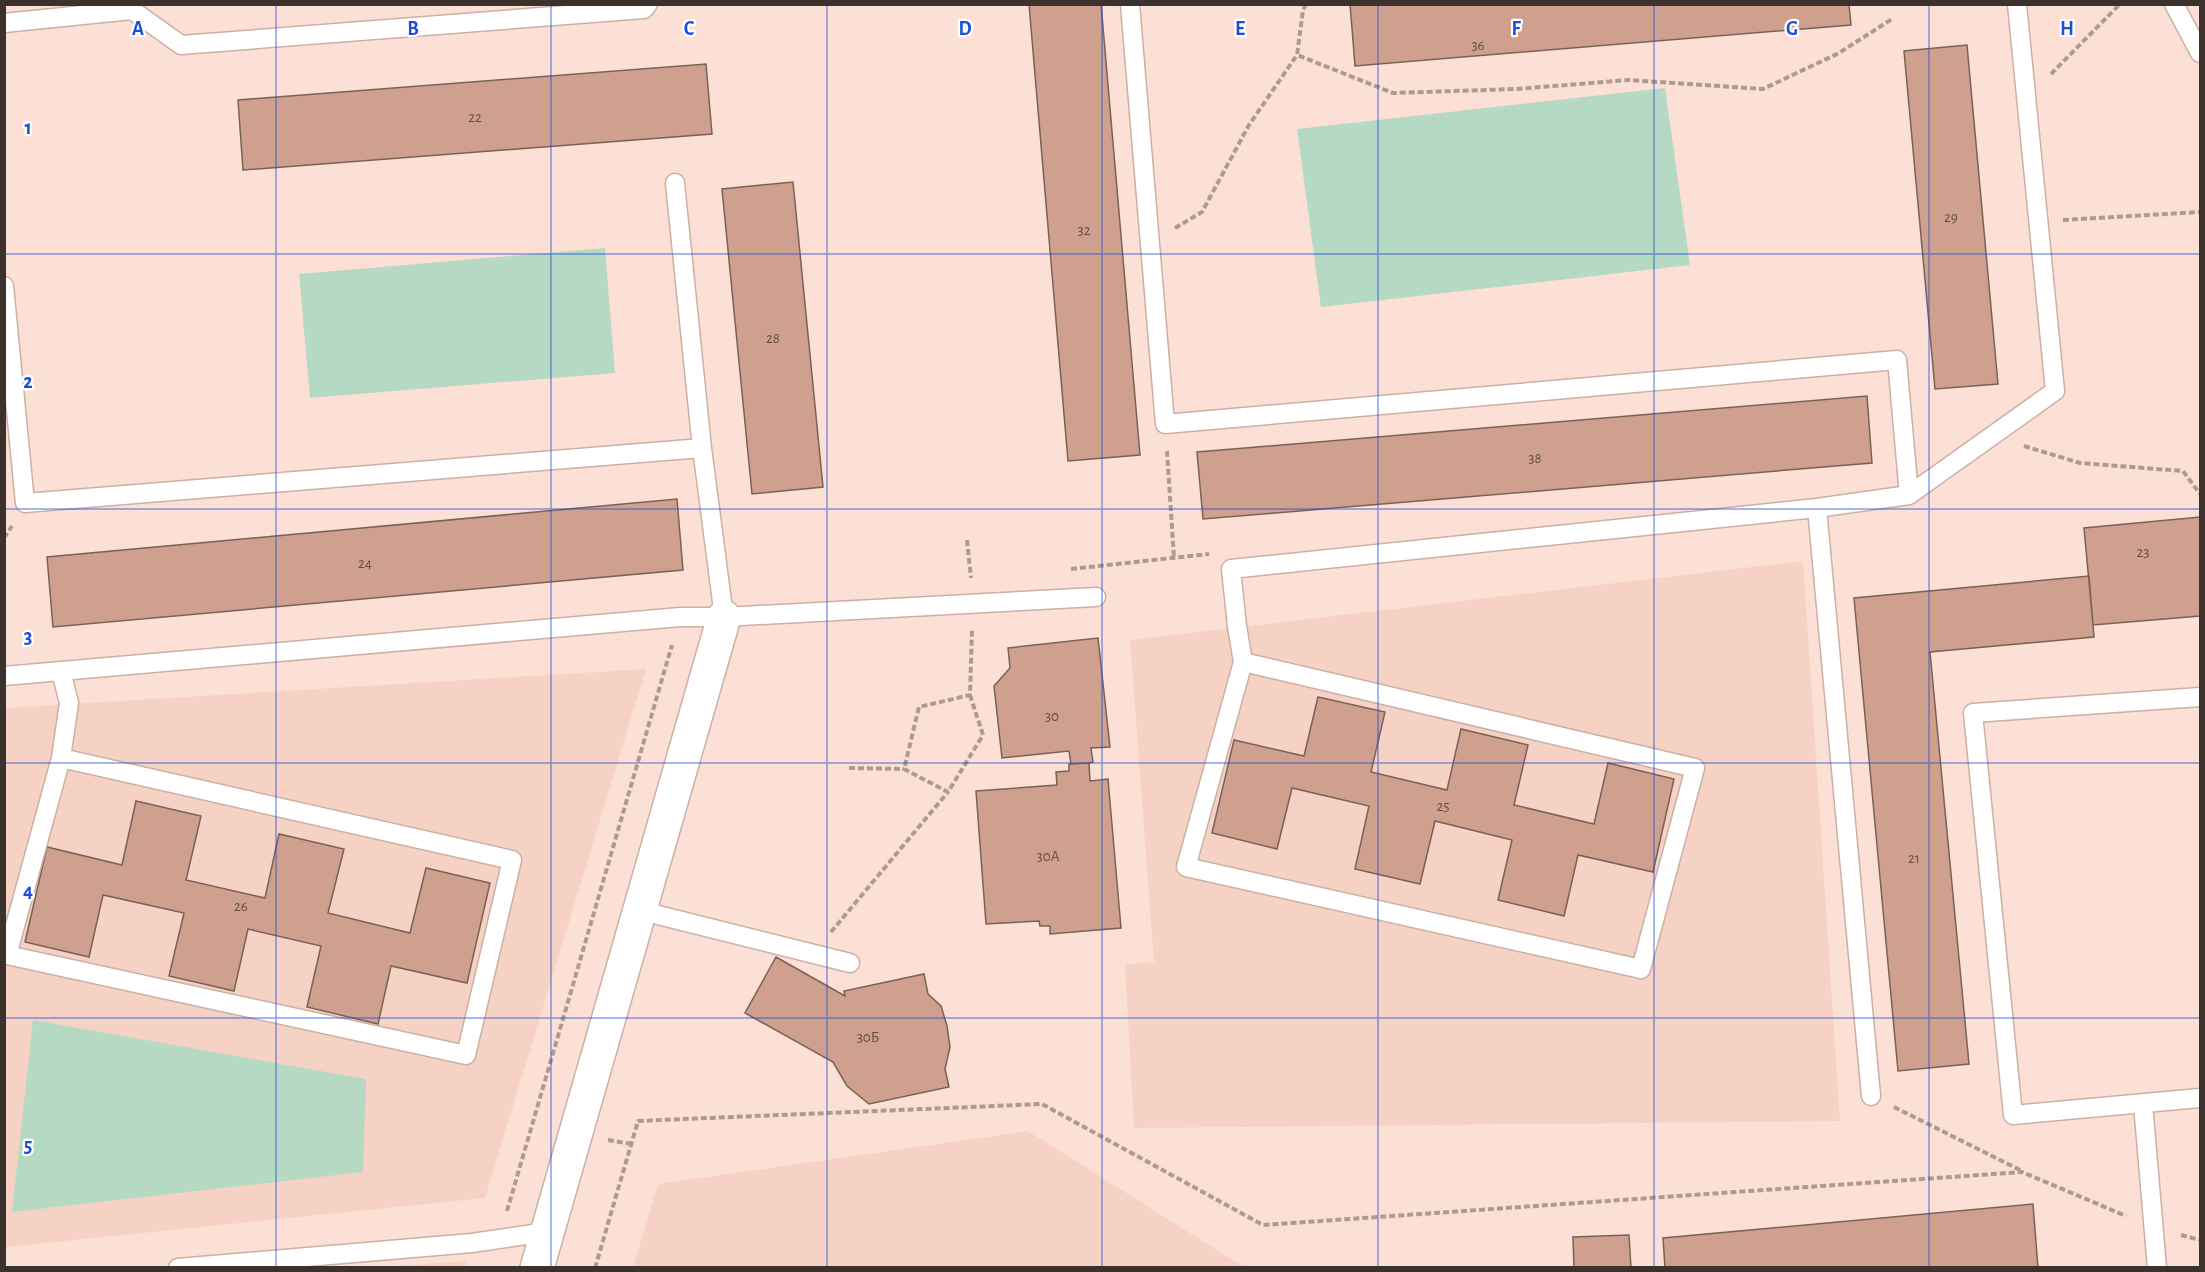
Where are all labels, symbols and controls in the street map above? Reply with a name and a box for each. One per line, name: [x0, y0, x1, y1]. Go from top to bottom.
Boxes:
text: A: [132, 19, 144, 39]
text: B: [407, 19, 419, 39]
text: C: [684, 19, 695, 39]
text: D: [958, 19, 972, 39]
text: E: [1235, 19, 1245, 39]
text: F: [1511, 19, 1521, 39]
text: G: [1786, 19, 1798, 39]
text: H: [2060, 19, 2074, 39]
house number: 36: [1471, 38, 1485, 53]
house number: 22: [468, 110, 482, 125]
text: 1: [24, 118, 32, 138]
house number: 29: [1944, 210, 1958, 225]
house number: 32: [1077, 223, 1091, 238]
house number: 28: [766, 331, 780, 346]
text: 2: [23, 372, 33, 392]
house number: 38: [1528, 451, 1542, 466]
house number: 23: [2136, 545, 2150, 560]
house number: 24: [358, 556, 372, 571]
text: 3: [24, 627, 32, 647]
house number: 30: [1045, 709, 1059, 724]
house number: 25: [1436, 799, 1450, 814]
house number: 30А: [1037, 849, 1060, 864]
house number: 21: [1908, 851, 1920, 866]
text: 4: [23, 881, 33, 901]
house number: 26: [234, 899, 248, 914]
house number: 30Б: [857, 1030, 879, 1045]
text: 5: [24, 1136, 32, 1156]

